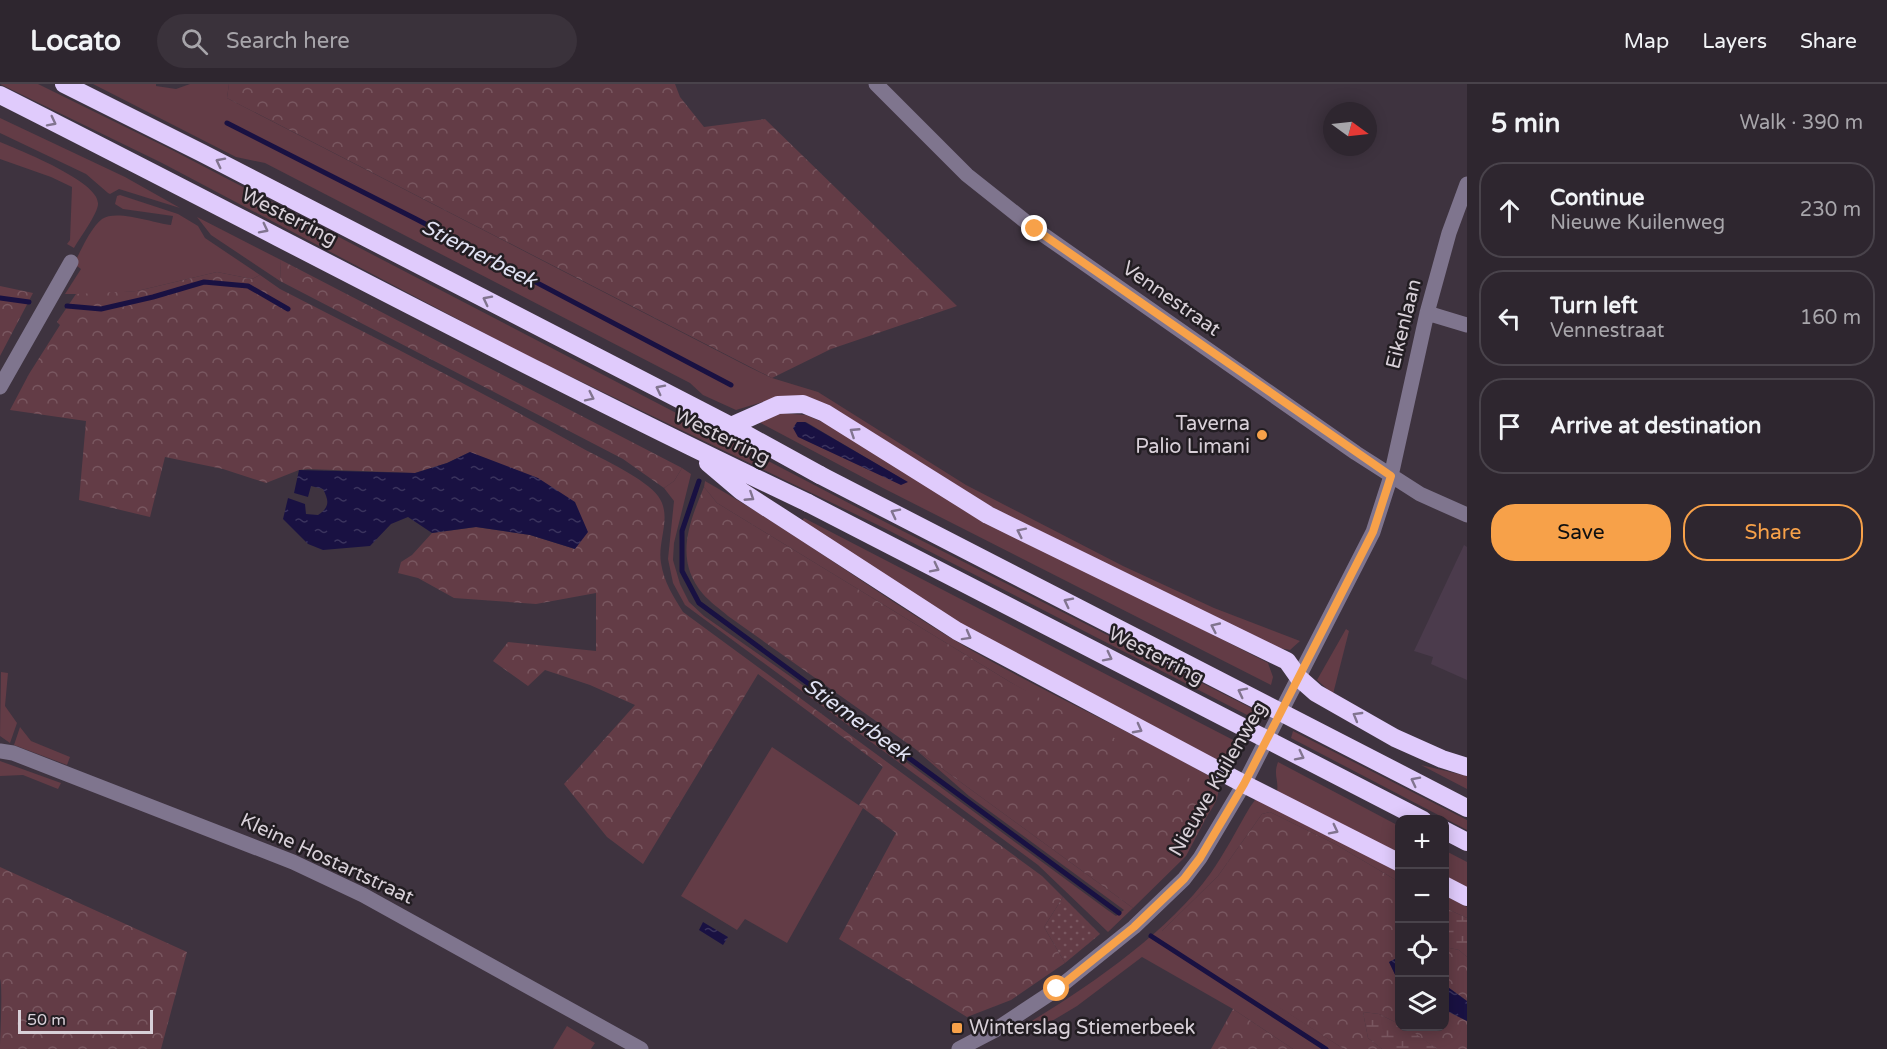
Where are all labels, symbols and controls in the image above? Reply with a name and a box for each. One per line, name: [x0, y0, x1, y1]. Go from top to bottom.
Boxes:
search box: [157, 14, 577, 68]
text: Locato: [30, 24, 121, 58]
icon: search: [178, 25, 211, 58]
text: Search here: [226, 28, 350, 54]
text: Map: [1624, 29, 1669, 54]
text: Layers: [1702, 29, 1767, 54]
text: Share: [1800, 29, 1857, 54]
north arrow: [1323, 102, 1377, 156]
text: 5 min: [1491, 108, 1560, 139]
text: Walk · 390 m: [1740, 111, 1863, 135]
one-way arrow: [46, 114, 57, 126]
one-way arrow: [216, 158, 227, 170]
street label: Westerring: [237, 183, 341, 251]
text: Continue: [1550, 185, 1645, 211]
icon: ahead: [1493, 194, 1526, 227]
text: 230 m: [1800, 198, 1861, 222]
text: Nieuwe Kuilenweg: [1550, 211, 1725, 235]
water label: Stiemerbeek: [418, 214, 542, 294]
route end: [1021, 215, 1047, 241]
one-way arrow: [257, 222, 268, 233]
street label: Vennestraat: [1117, 256, 1225, 342]
street label: Eikenlaan: [1381, 277, 1427, 371]
text: Turn left: [1550, 293, 1638, 319]
one-way arrow: [483, 296, 493, 307]
icon: left: [1493, 302, 1526, 335]
text: 160 m: [1800, 306, 1861, 330]
text: Vennestraat: [1550, 319, 1664, 343]
one-way arrow: [656, 385, 667, 396]
one-way arrow: [583, 390, 594, 402]
street label: Westerring: [670, 403, 774, 471]
icon: arrive: [1493, 410, 1526, 443]
place label: Taverna Palio Limani: [1135, 412, 1250, 459]
text: Arrive at destination: [1550, 413, 1761, 439]
one-way arrow: [850, 428, 861, 439]
marker: Taverna Palio Limani: [1255, 428, 1269, 442]
one-way arrow: [743, 489, 754, 500]
button: Save: [1491, 504, 1671, 561]
button: Share: [1683, 504, 1863, 561]
one-way arrow: [890, 509, 901, 520]
one-way arrow: [1017, 527, 1028, 539]
one-way arrow: [928, 561, 939, 572]
one-way arrow: [1064, 598, 1075, 610]
street label: Westerring: [1104, 622, 1208, 690]
one-way arrow: [1211, 622, 1222, 634]
one-way arrow: [961, 629, 971, 640]
one-way arrow: [1102, 650, 1112, 661]
water label: Stiemerbeek: [799, 673, 916, 768]
one-way arrow: [1237, 688, 1248, 699]
street label: Nieuwe Kuilenweg: [1164, 697, 1272, 861]
one-way arrow: [1353, 712, 1363, 723]
one-way arrow: [1132, 721, 1143, 733]
one-way arrow: [1294, 749, 1305, 760]
one-way arrow: [1411, 777, 1421, 788]
street label: Kleine Hostartstraat: [236, 808, 418, 910]
map controls: [1395, 815, 1449, 1031]
button: +: [1395, 815, 1449, 869]
one-way arrow: [1328, 822, 1339, 834]
button: −: [1395, 869, 1449, 923]
button: locate: [1395, 923, 1449, 977]
route start: [1043, 975, 1069, 1001]
button: layers: [1395, 977, 1449, 1031]
scale bar: [18, 1007, 153, 1034]
text: 50 m: [27, 1010, 66, 1030]
place label: Winterslag Stiemerbeek: [969, 1016, 1195, 1040]
marker: Winterslag Stiemerbeek: [950, 1021, 964, 1035]

